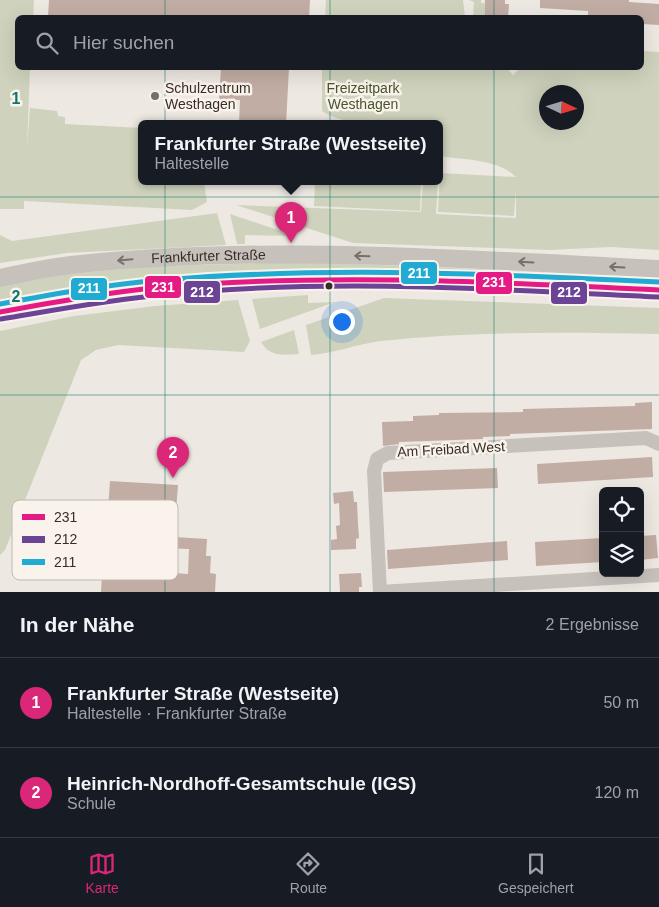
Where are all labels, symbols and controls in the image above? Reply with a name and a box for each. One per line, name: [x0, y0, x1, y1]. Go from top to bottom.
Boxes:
search box: [15, 15, 644, 70]
icon: search: [33, 29, 61, 57]
text: Hier suchen: [73, 32, 174, 53]
place label: Schulzentrum Westhagen: [165, 80, 251, 112]
park label: Freizeitpark Westhagen: [326, 80, 401, 112]
north arrow: [539, 85, 584, 130]
text: 1: [12, 90, 21, 107]
marker: Schulzentrum Westhagen: [149, 90, 161, 102]
popup: [138, 120, 443, 185]
text: Frankfurter Straße (Westseite): [154, 133, 427, 154]
text: Haltestelle: [154, 155, 229, 172]
pin: 1: [275, 202, 307, 243]
street label: Frankfurter Straße: [151, 246, 266, 266]
one-way arrow: [355, 251, 371, 261]
one-way arrow: [117, 256, 133, 265]
one-way arrow: [519, 258, 535, 267]
line badge: 211: [400, 261, 438, 285]
one-way arrow: [609, 262, 626, 272]
text: 211: [408, 265, 431, 281]
line badge: 231: [475, 271, 513, 295]
text: 231: [482, 274, 506, 290]
line badge: 231: [144, 275, 182, 299]
line badge: 211: [70, 277, 108, 301]
text: 231: [151, 279, 175, 295]
text: 211: [78, 280, 101, 296]
line badge: 212: [183, 280, 221, 304]
unlabelled marker: [324, 281, 334, 291]
line badge: 212: [550, 281, 588, 305]
text: 212: [190, 284, 214, 300]
text: 212: [557, 284, 581, 300]
text: 2: [12, 288, 21, 305]
your location: [329, 309, 355, 335]
pin: 2: [157, 437, 189, 478]
street label: Am Freibad West: [397, 438, 505, 460]
map controls: [599, 487, 644, 577]
button: locate: [599, 487, 644, 532]
legend: [12, 500, 178, 580]
text: 231: [54, 509, 78, 525]
text: 212: [54, 531, 78, 547]
button: layers: [599, 532, 644, 577]
text: 211: [54, 554, 77, 570]
text: In der Nähe: [20, 613, 134, 636]
text: 2 Ergebnisse: [546, 616, 639, 633]
text: Frankfurter Straße (Westseite): [67, 683, 339, 704]
text: 1: [32, 694, 40, 711]
text: 50 m: [603, 694, 639, 711]
text: Haltestelle · Frankfurter Straße: [67, 705, 287, 722]
text: Heinrich-Nordhoff-Gesamtschule (IGS): [67, 773, 416, 794]
text: 2: [32, 784, 40, 801]
text: 120 m: [595, 784, 639, 801]
text: Schule: [67, 795, 116, 812]
tab: Karte: [85, 850, 119, 896]
tab: Route: [290, 850, 327, 896]
tab: Gespeichert: [498, 850, 574, 896]

